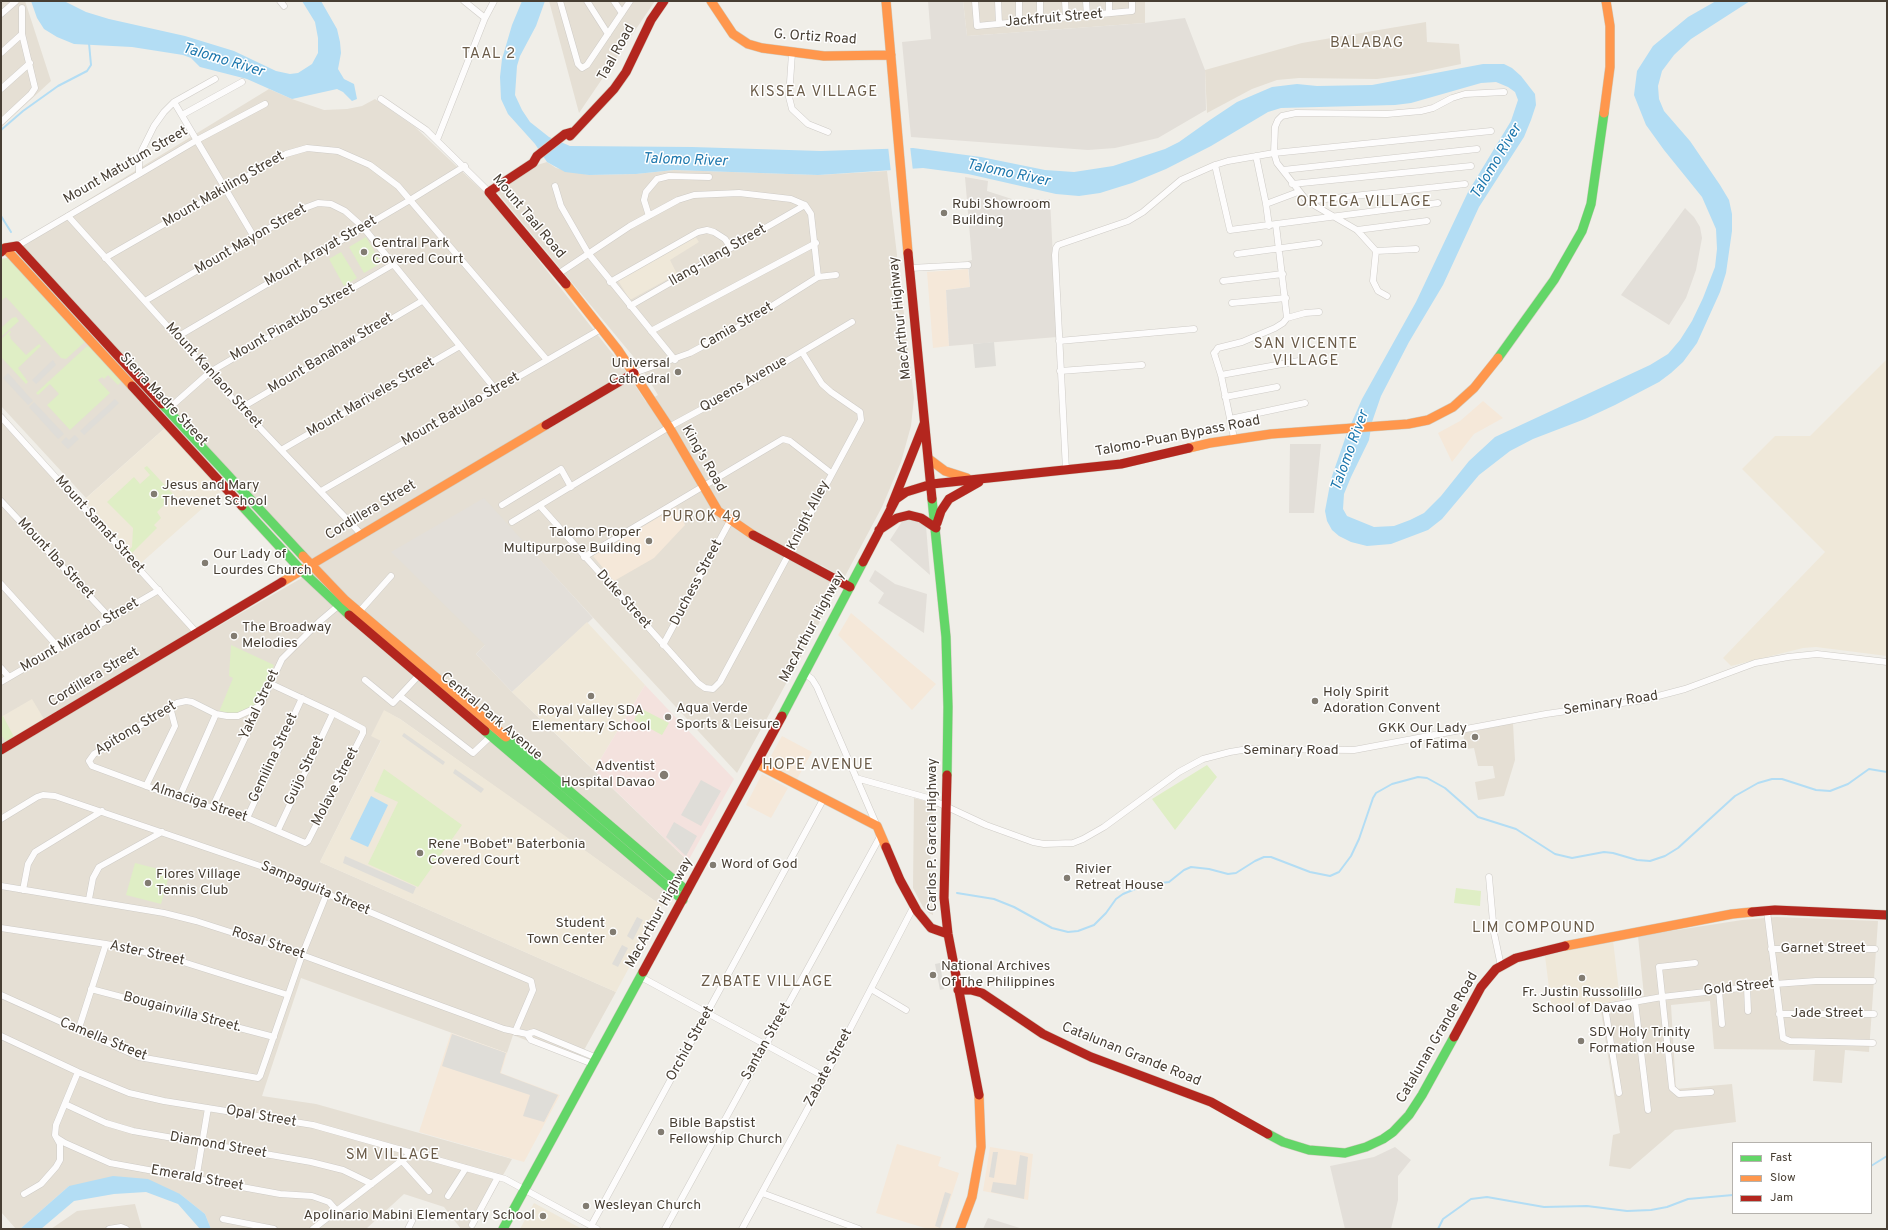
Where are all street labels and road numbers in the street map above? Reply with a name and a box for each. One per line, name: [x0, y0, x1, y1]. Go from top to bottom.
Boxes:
street label: Jackfruit Street: [1004, 6, 1104, 32]
street label: Taal Road: [595, 22, 639, 84]
street label: G. Ortiz Road: [773, 27, 857, 49]
street label: Mount Matutum Street: [61, 124, 191, 208]
street label: Mount Makiling Street: [160, 148, 288, 232]
street label: Mount Taal Road: [488, 171, 568, 263]
street label: Mount Mayon Street: [192, 201, 310, 279]
street label: Mount Arayat Street: [262, 213, 380, 291]
street label: Ilang-Ilang Street: [666, 221, 770, 291]
street label: MacArthur Highway: [886, 256, 916, 380]
street label: Mount Pinatubo Street: [228, 280, 358, 366]
street label: Camia Street: [698, 299, 776, 355]
street label: Mount Banahaw Street: [266, 310, 396, 398]
street label: Mount Kanlaon Street: [161, 320, 265, 432]
street label: Sierra Madre Street: [115, 350, 211, 450]
street label: Queens Avenue: [697, 353, 791, 417]
street label: Mount Mariveles Street: [304, 355, 438, 441]
street label: Mount Batulao Street: [399, 369, 523, 451]
street label: Talomo-Puan Bypass Road: [1094, 413, 1262, 461]
street label: King's Road: [677, 423, 729, 495]
street label: Mount Samat Street: [51, 473, 147, 577]
street label: Cordillera Street: [323, 477, 419, 545]
street label: Knight Alley: [784, 478, 834, 554]
street label: Mount Iba Street: [13, 515, 97, 603]
street label: Duchess Street: [667, 537, 727, 629]
street label: Duke Street: [592, 567, 654, 633]
street label: MacArthur Highway: [777, 568, 849, 686]
street label: Mount Mirador Street: [18, 595, 142, 677]
street label: Cordillera Street: [46, 644, 142, 712]
street label: Yakal Street: [236, 667, 284, 743]
street label: Central Park Avenue: [437, 670, 545, 764]
street label: Seminary Road: [1563, 688, 1659, 720]
street label: Apitong Street: [92, 698, 180, 760]
street label: Gemilina Street: [246, 710, 302, 806]
street label: Guijo Street: [282, 734, 328, 808]
street label: Seminary Road: [1243, 743, 1339, 759]
street label: Molave Street: [309, 745, 363, 829]
street label: Carlos P. Garcia Highway: [925, 758, 941, 912]
street label: Almaciga Street: [149, 779, 249, 827]
street label: MacArthur Highway: [623, 855, 697, 971]
street label: Sampaguita Street: [258, 858, 372, 920]
street label: Rosal Street: [229, 924, 307, 964]
street label: Aster Street: [108, 938, 186, 970]
street label: Garnet Street: [1780, 941, 1866, 957]
street label: Catalunan Grande Road: [1394, 969, 1482, 1107]
street label: Gold Street: [1703, 976, 1775, 1000]
street label: Bougainvilla Street.: [121, 989, 243, 1037]
street label: Santan Street: [739, 1000, 795, 1084]
street label: Orchid Street: [663, 1003, 719, 1085]
street label: Jade Street: [1791, 1006, 1863, 1022]
street label: Camella Street: [57, 1015, 149, 1065]
street label: Catalunan Grande Road: [1059, 1019, 1203, 1091]
street label: Zabate Street: [801, 1026, 857, 1110]
street label: Opal Street: [224, 1103, 298, 1131]
street label: Diamond Street: [168, 1129, 268, 1163]
street label: Emerald Street: [149, 1163, 245, 1195]

